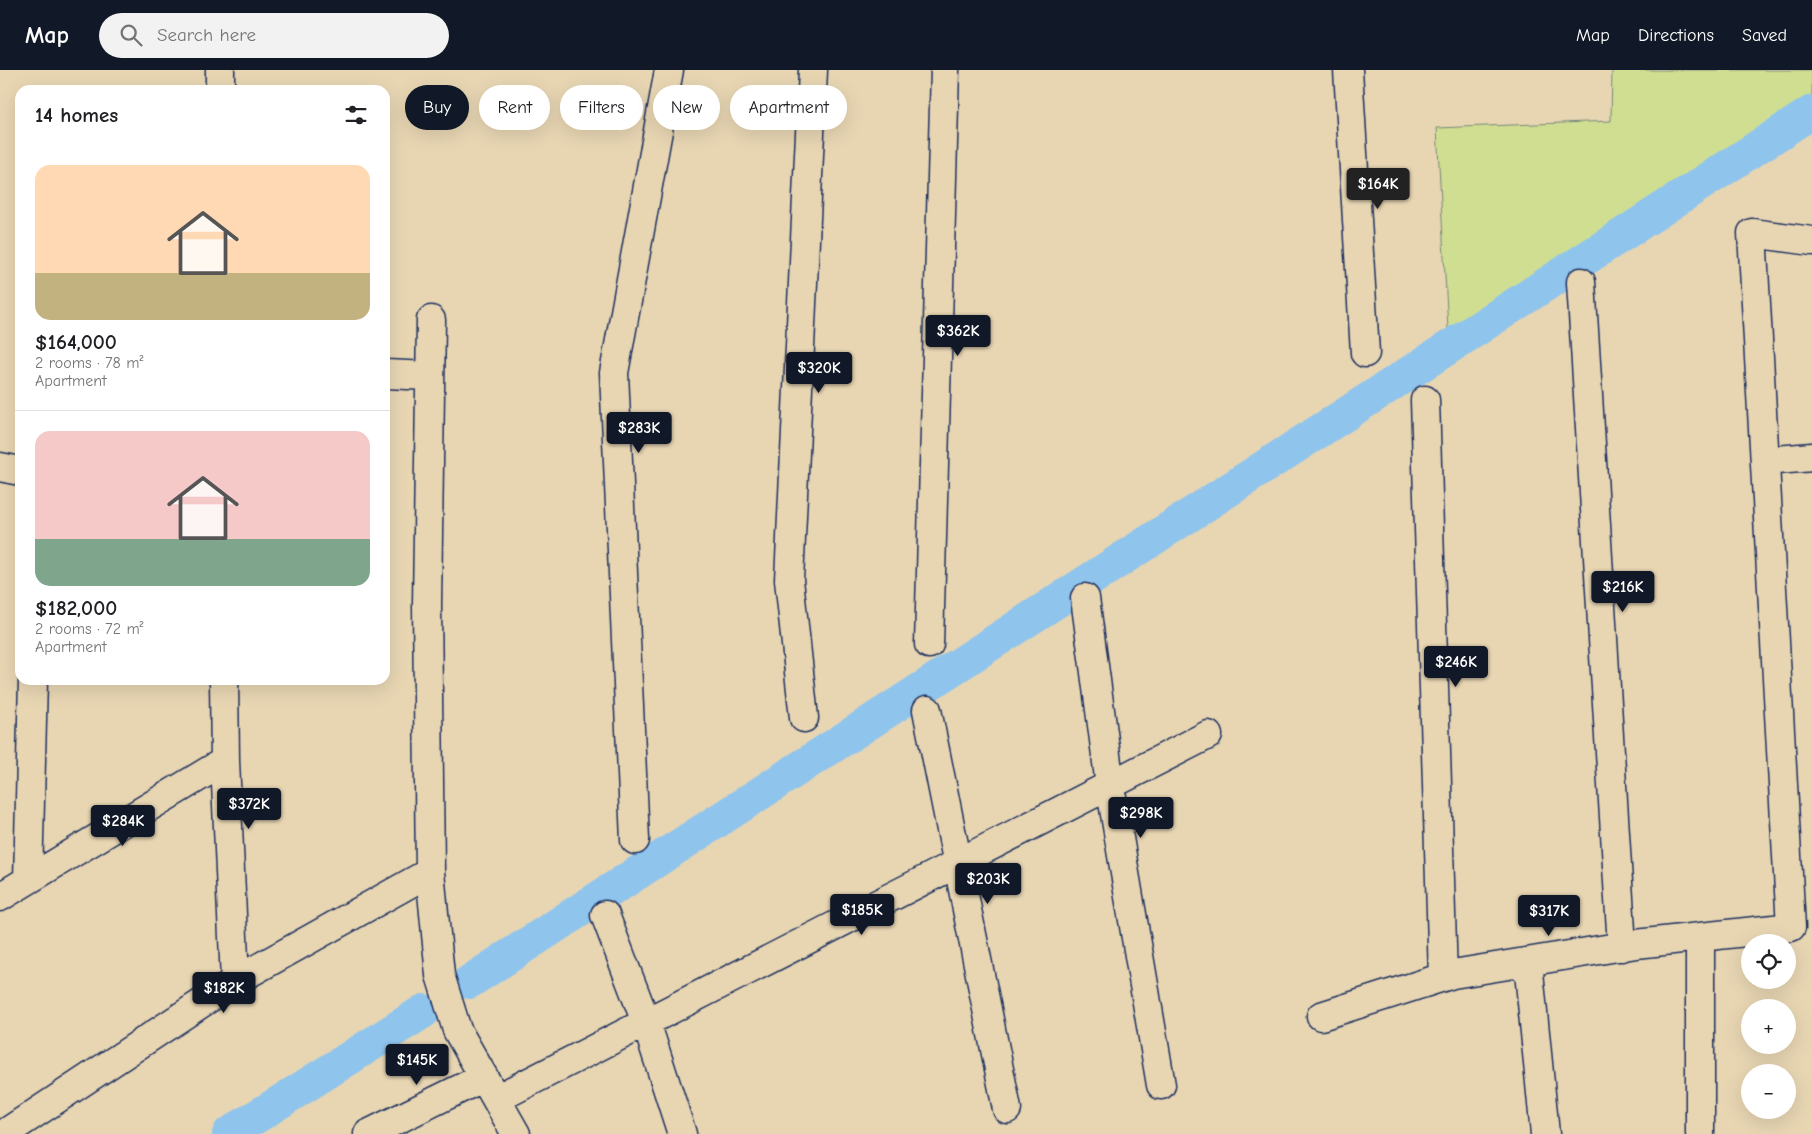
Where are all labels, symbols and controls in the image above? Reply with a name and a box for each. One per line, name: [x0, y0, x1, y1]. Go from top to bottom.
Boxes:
search box: [99, 13, 449, 58]
text: Map: [25, 21, 69, 49]
icon: search: [117, 21, 145, 49]
text: Search here: [157, 24, 256, 46]
text: Map: [1576, 25, 1610, 46]
text: Directions: [1638, 25, 1714, 46]
text: Saved: [1742, 25, 1787, 46]
chip: Buy: [405, 85, 469, 130]
chip: Rent: [479, 85, 550, 130]
chip: Filters: [560, 85, 643, 130]
chip: New: [653, 85, 720, 130]
chip: Apartment: [730, 85, 847, 130]
icon: filters: [342, 101, 370, 129]
text: 14 homes: [35, 103, 118, 127]
pin: $164K: [1343, 168, 1413, 210]
text: $164K: [1358, 175, 1398, 193]
icon: home: [158, 198, 248, 288]
pin: $362K: [923, 314, 993, 357]
text: $362K: [937, 322, 979, 340]
text: $164,000: [35, 330, 117, 354]
pin: $320K: [784, 352, 854, 394]
text: 2 rooms · 78 m²: [35, 354, 143, 372]
text: $320K: [797, 359, 841, 377]
text: Apartment: [35, 372, 107, 390]
pin: $283K: [604, 412, 674, 454]
text: $283K: [618, 419, 660, 437]
icon: home: [158, 463, 248, 553]
pin: $216K: [1588, 570, 1658, 613]
text: $216K: [1602, 578, 1644, 596]
text: $182,000: [35, 596, 117, 620]
text: 2 rooms · 72 m²: [35, 620, 144, 638]
text: Apartment: [35, 638, 107, 656]
pin: $246K: [1421, 646, 1491, 688]
text: $246K: [1435, 653, 1477, 671]
pin: $372K: [214, 788, 284, 830]
text: $372K: [228, 795, 270, 813]
pin: $298K: [1106, 796, 1176, 839]
pin: $284K: [88, 804, 158, 847]
text: $298K: [1119, 804, 1163, 822]
text: $284K: [102, 812, 144, 830]
pin: $203K: [953, 862, 1023, 905]
text: $203K: [966, 870, 1010, 888]
pin: $185K: [827, 894, 897, 936]
pin: $317K: [1514, 894, 1584, 937]
text: $185K: [841, 901, 883, 919]
text: $317K: [1529, 902, 1569, 920]
map controls: [1741, 934, 1796, 1119]
button: locate: [1741, 934, 1796, 989]
pin: $182K: [189, 972, 259, 1014]
text: $182K: [203, 979, 245, 997]
button: +: [1741, 999, 1796, 1054]
pin: $145K: [382, 1044, 452, 1086]
text: $145K: [397, 1051, 437, 1069]
button: −: [1741, 1064, 1796, 1119]

